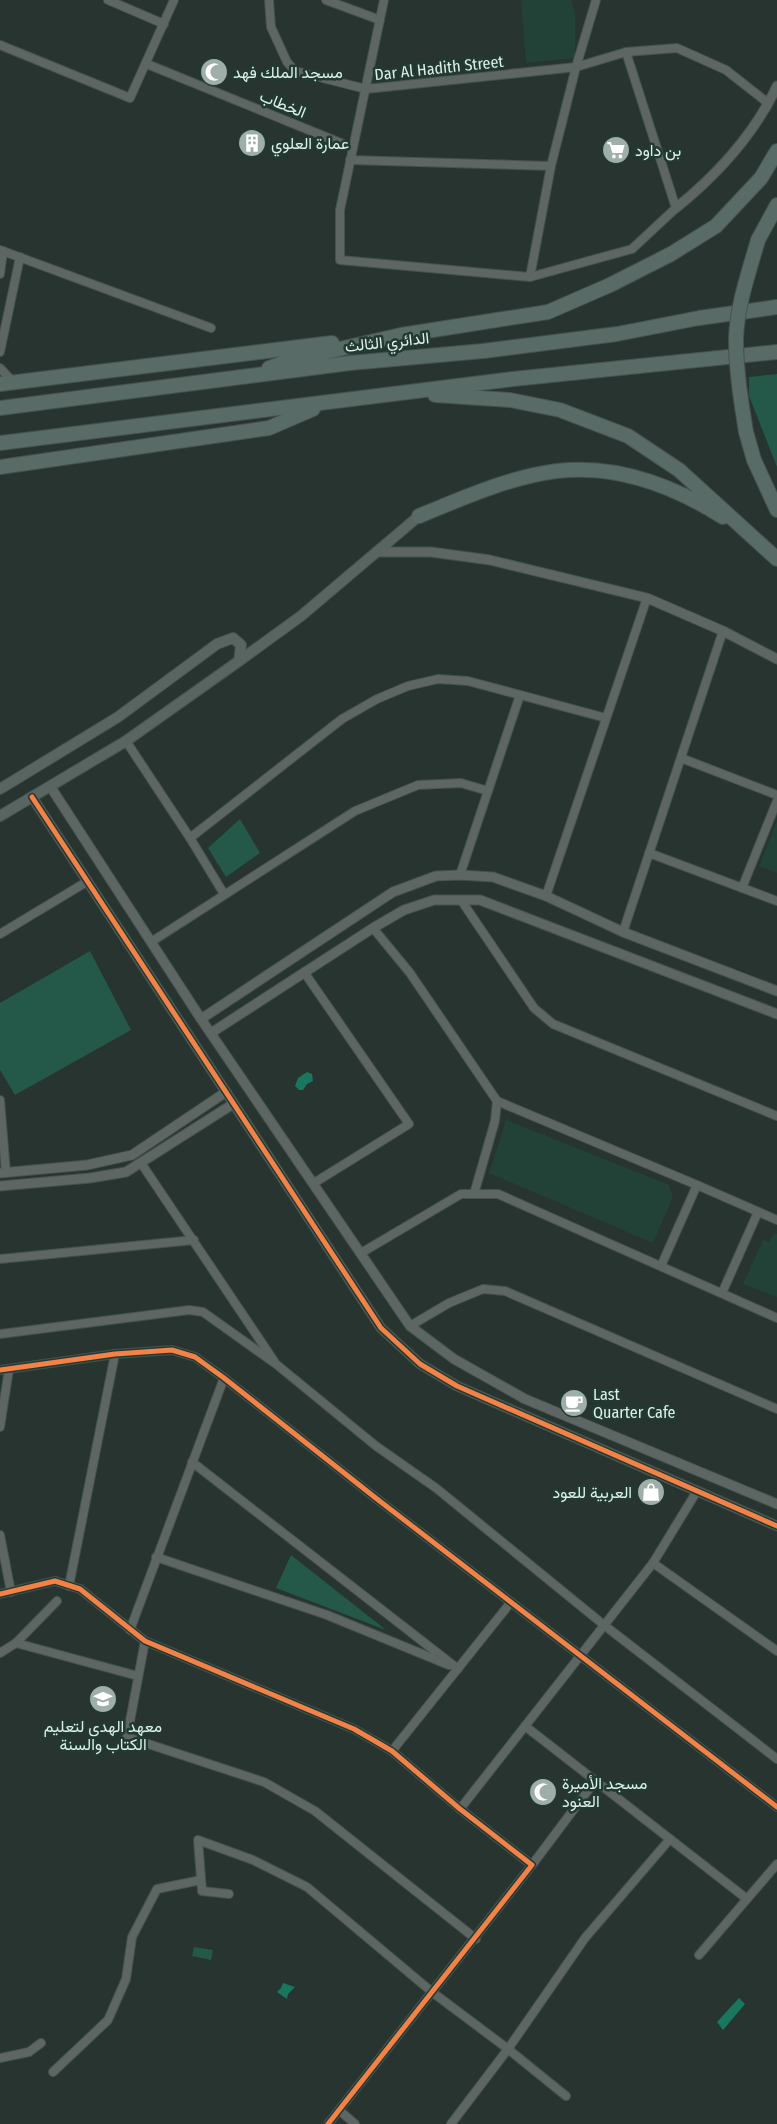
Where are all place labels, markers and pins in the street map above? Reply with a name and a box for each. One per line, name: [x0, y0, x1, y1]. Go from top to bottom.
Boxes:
mosque icon: مسجد الملك فهد: [199, 57, 229, 87]
place label: مسجد الملك فهد: [233, 63, 343, 83]
building icon: عمارة العلوي: [237, 128, 267, 158]
place label: عمارة العلوي: [271, 134, 349, 157]
supermarket icon: بن داود: [601, 135, 631, 165]
place label: بن داود: [635, 141, 681, 161]
place label: Last Quarter Cafe: [593, 1385, 676, 1422]
cafe icon: Last Quarter Cafe: [559, 1388, 589, 1418]
shop icon: العربية للعود: [636, 1477, 666, 1507]
place label: العربية للعود: [553, 1483, 632, 1503]
school or university icon: معهد الهدى لتعليم الكتاب والسنة: [88, 1684, 118, 1714]
place label: معهد الهدى لتعليم الكتاب والسنة: [44, 1717, 162, 1755]
place label: مسجد الأميرة العنود: [562, 1774, 647, 1812]
mosque icon: مسجد الأميرة العنود: [528, 1777, 558, 1807]

